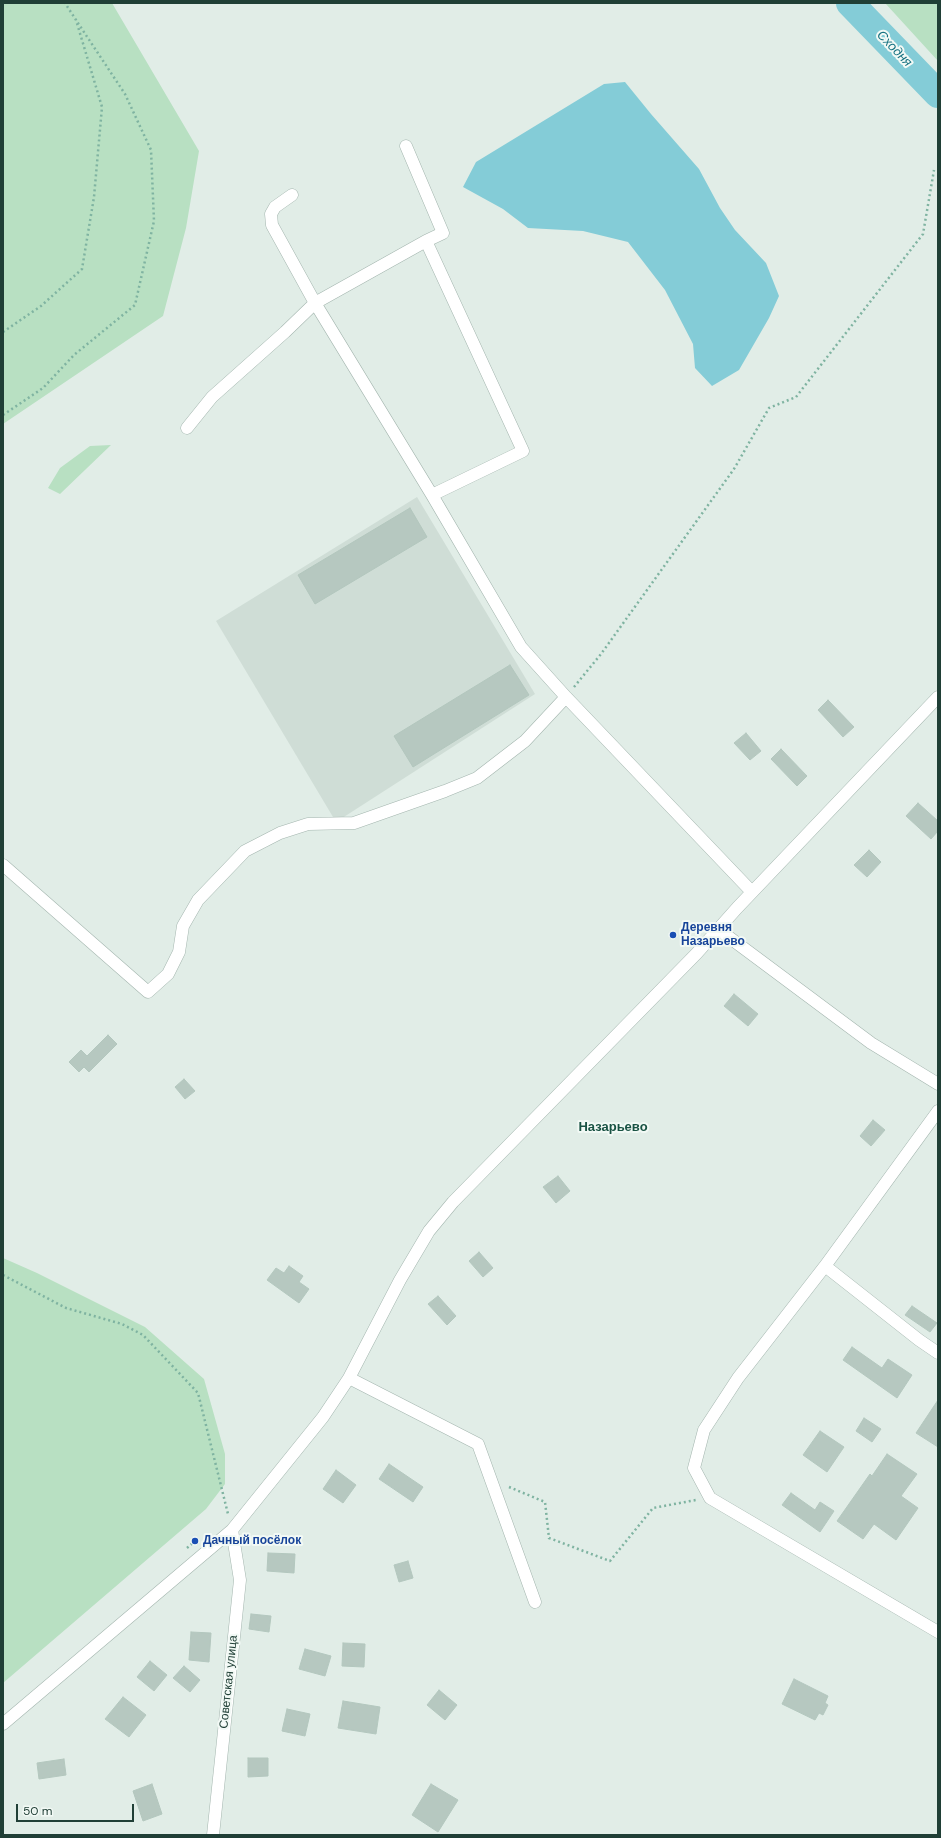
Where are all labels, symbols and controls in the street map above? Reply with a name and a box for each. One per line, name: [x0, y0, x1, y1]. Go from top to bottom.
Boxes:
water label: Сходня: [873, 28, 915, 70]
place label: Деревня Назарьево: [681, 921, 745, 949]
marker: Деревня Назарьево: [668, 930, 678, 940]
district label: Назарьево: [578, 1120, 648, 1136]
place label: Дачный посёлок: [203, 1534, 301, 1548]
marker: Дачный посёлок: [190, 1536, 200, 1546]
street label: Советская улица: [217, 1634, 241, 1730]
scale bar: [18, 1796, 136, 1822]
text: 50 m: [23, 1803, 52, 1819]

